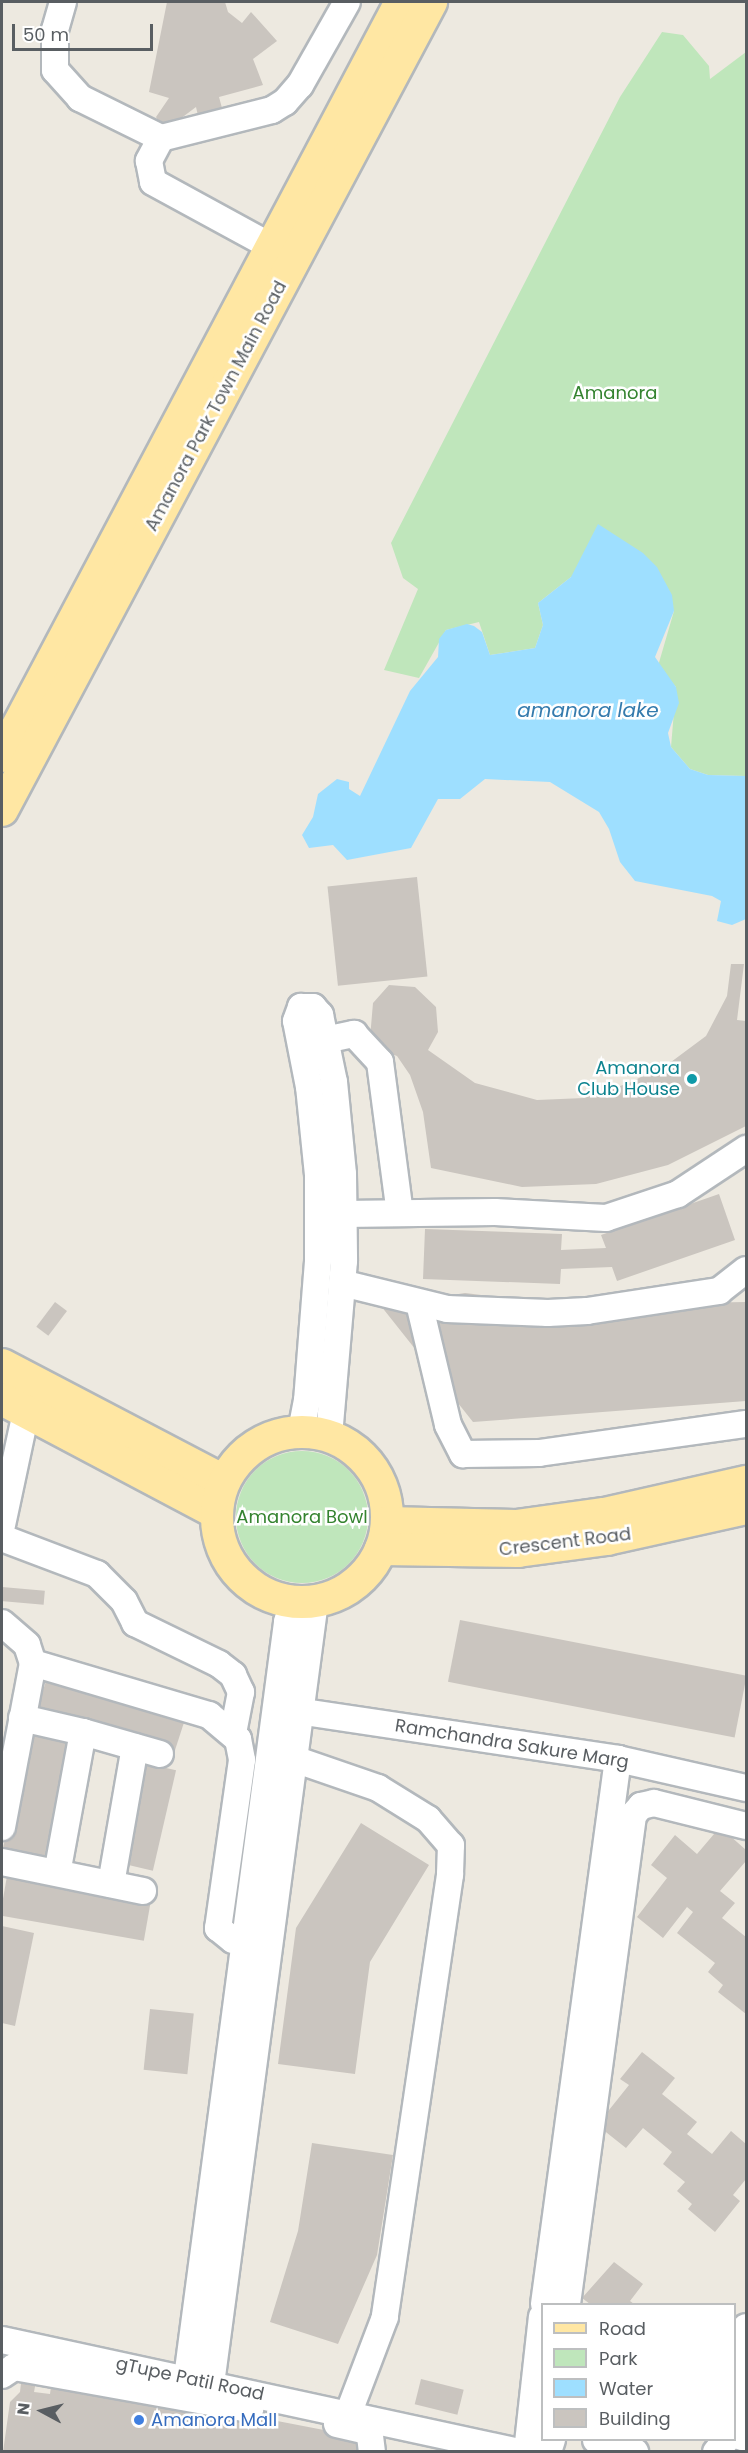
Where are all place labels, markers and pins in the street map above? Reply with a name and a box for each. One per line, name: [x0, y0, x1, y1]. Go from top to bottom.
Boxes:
place label: Amanora Club House: [577, 1058, 680, 1100]
marker: Amanora Club House: [685, 1072, 699, 1086]
place label: Amanora Mall: [151, 2409, 277, 2431]
marker: Amanora Mall: [132, 2413, 146, 2427]

